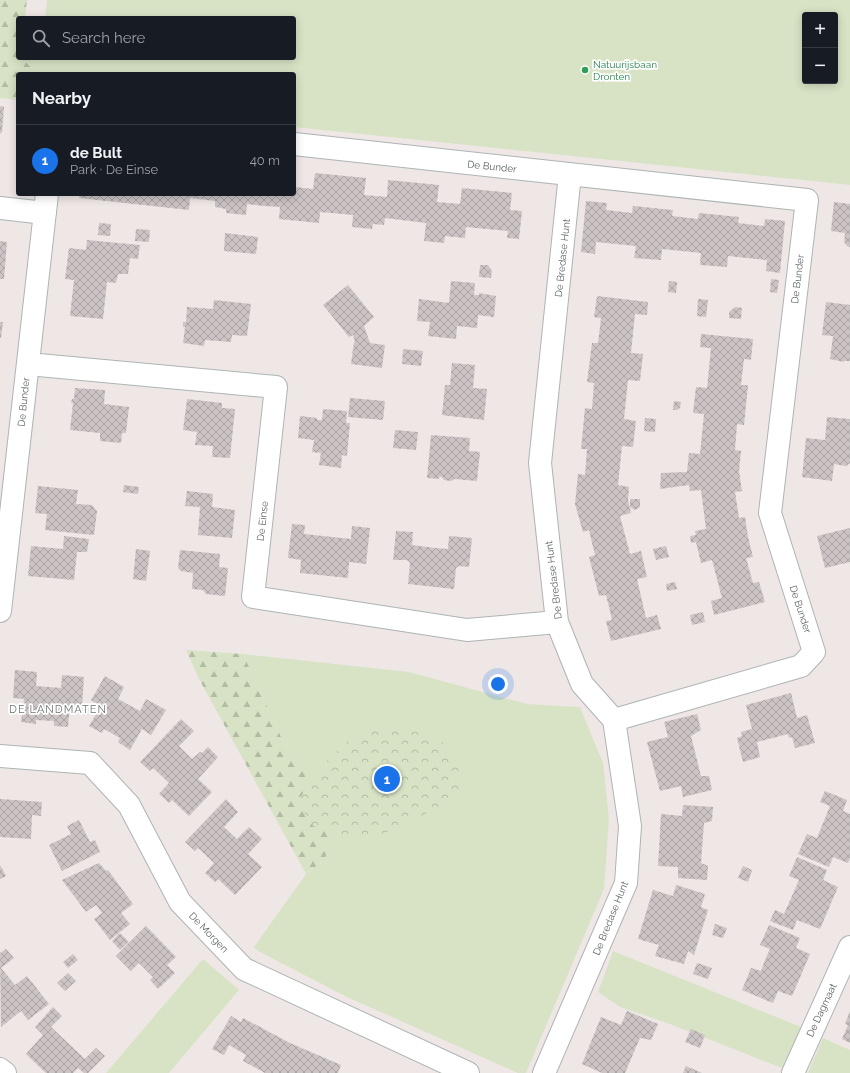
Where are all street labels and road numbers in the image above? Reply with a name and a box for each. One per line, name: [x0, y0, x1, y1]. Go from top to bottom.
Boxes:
street label: De Bunder: [467, 158, 518, 175]
street label: De Bredase Hunt: [553, 218, 572, 298]
street label: De Bunder: [789, 253, 806, 304]
street label: De Bunder: [15, 376, 32, 427]
street label: De Einse: [255, 500, 270, 542]
street label: De Bredase Hunt: [543, 540, 564, 620]
street label: De Bunder: [788, 584, 814, 635]
street label: De Bredase Hunt: [591, 879, 631, 957]
street label: De Morgen: [187, 910, 231, 955]
street label: De Dagmaat: [804, 981, 839, 1039]

